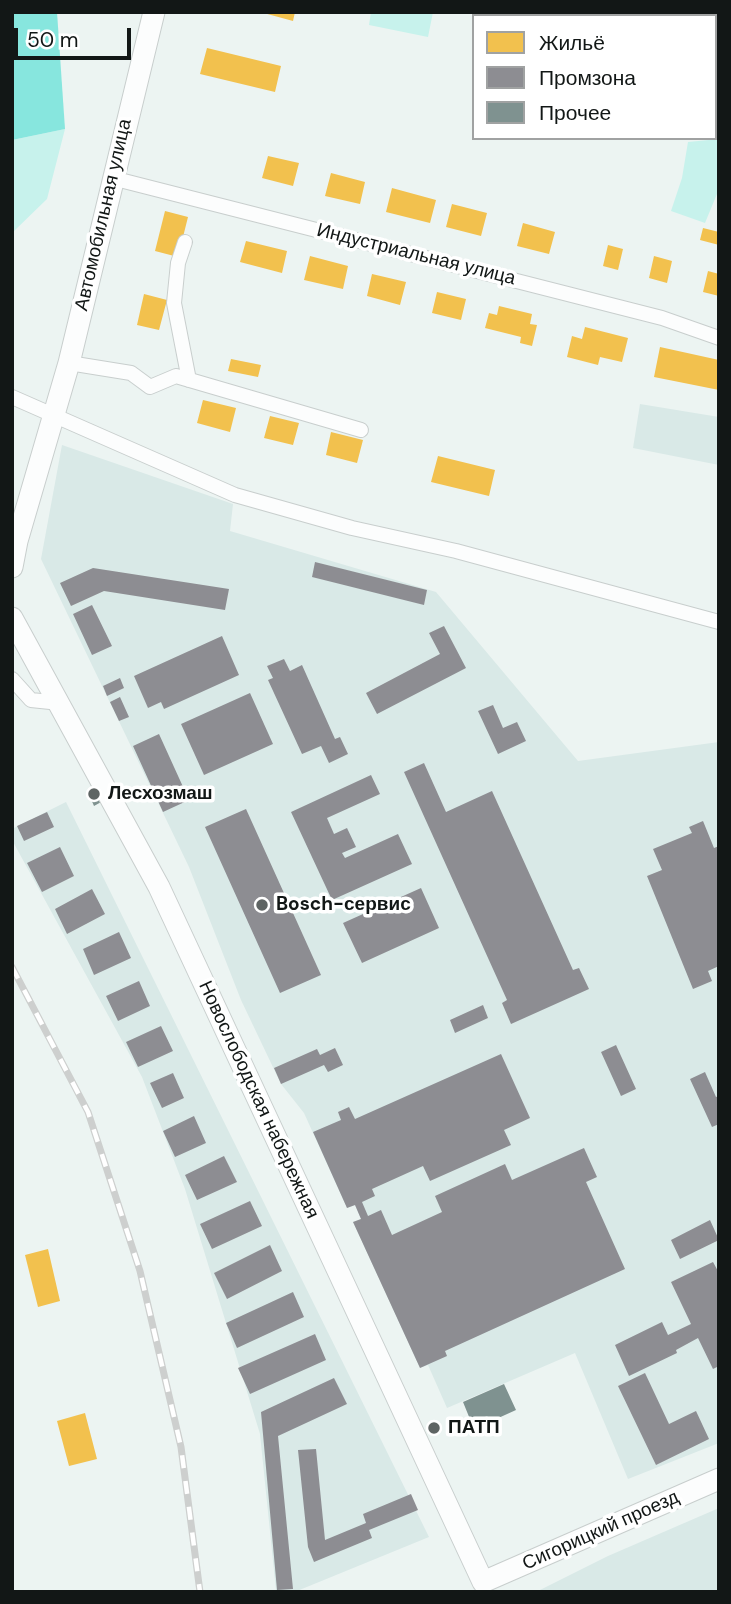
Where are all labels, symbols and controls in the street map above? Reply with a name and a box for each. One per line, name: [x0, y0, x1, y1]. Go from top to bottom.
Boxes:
scale bar: [18, 14, 135, 58]
legend: [472, 14, 717, 140]
text: 50 m: [27, 26, 78, 54]
text: Жильё: [539, 29, 605, 57]
text: Промзона: [539, 64, 636, 92]
text: Прочее: [539, 99, 611, 127]
street label: Автомобильная улица: [71, 117, 137, 313]
street label: Индустриальная улица: [314, 219, 518, 291]
place label: Лесхозмаш: [108, 783, 213, 805]
marker: Лесхозмаш: [86, 786, 102, 802]
place label: Bosch-сервис: [276, 894, 411, 916]
marker: Bosch-сервис: [254, 897, 270, 913]
street label: Новослободская набережная: [193, 978, 323, 1222]
place label: ПАТП: [448, 1417, 500, 1439]
marker: ПАТП: [426, 1420, 442, 1436]
street label: Сигорицкий проезд: [519, 1486, 683, 1576]

